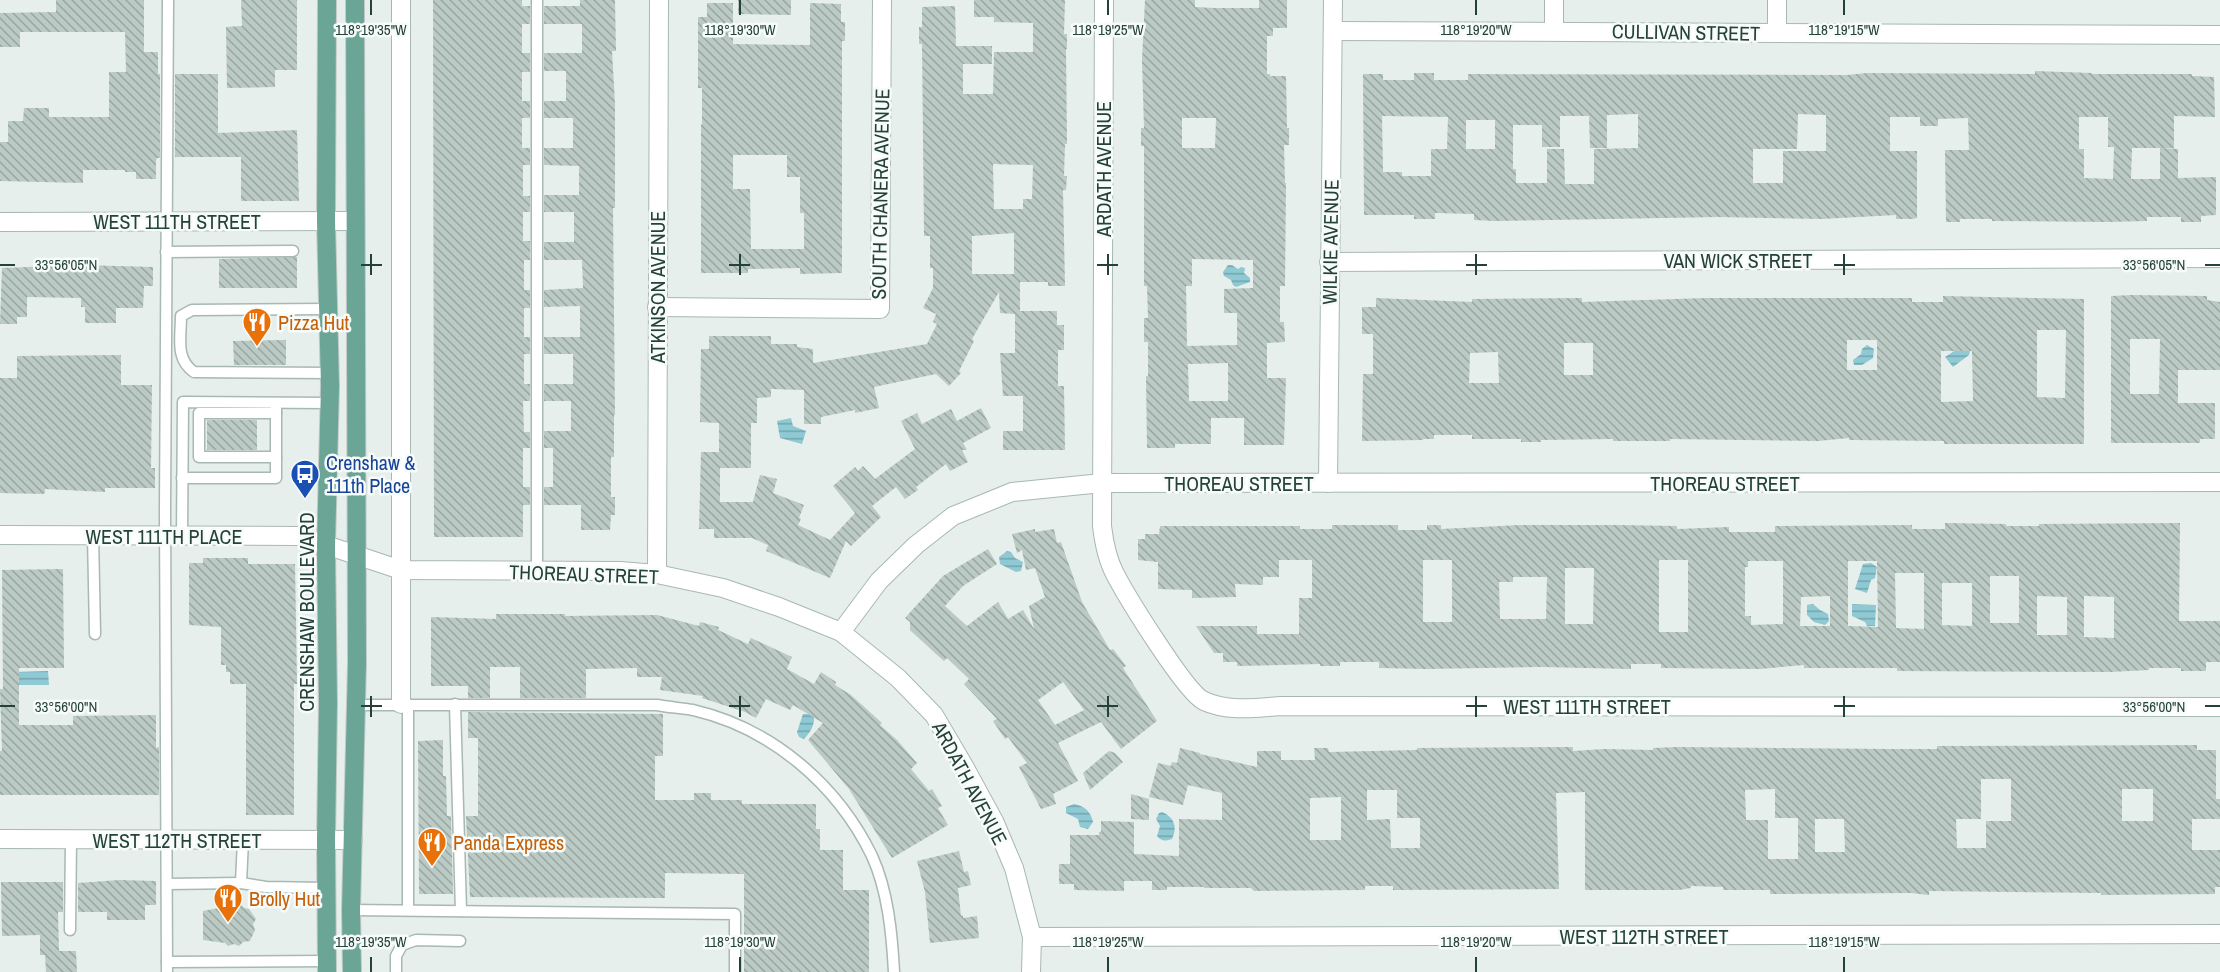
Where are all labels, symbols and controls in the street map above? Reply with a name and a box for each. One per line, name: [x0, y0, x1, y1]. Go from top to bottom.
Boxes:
street label: CULLIVAN STREET: [1612, 17, 1760, 47]
text: 118°19'35"W: [335, 19, 407, 40]
text: 118°19'30"W: [704, 19, 776, 40]
text: 118°19'25"W: [1072, 19, 1144, 40]
text: 118°19'20"W: [1440, 19, 1512, 40]
text: 118°19'15"W: [1808, 19, 1880, 40]
street label: SOUTH CHANERA AVENUE: [865, 88, 895, 300]
street label: ARDATH AVENUE: [1090, 101, 1117, 238]
street label: WILKIE AVENUE: [1315, 179, 1345, 305]
street label: WEST 111TH STREET: [93, 208, 261, 235]
street label: ATKINSON AVENUE: [644, 211, 671, 364]
street label: VAN WICK STREET: [1663, 247, 1813, 274]
text: 33°56'05"N: [35, 254, 97, 275]
text: 33°56'05"N: [2123, 254, 2185, 275]
restaurant icon: Pizza Hut: [241, 306, 273, 348]
place label: Pizza Hut: [278, 309, 350, 336]
place label: Crenshaw & 111th Place: [326, 449, 415, 499]
bus stop icon: Crenshaw & 111th Place: [289, 458, 321, 500]
street label: THOREAU STREET: [1164, 470, 1314, 497]
street label: THOREAU STREET: [1650, 470, 1800, 497]
street label: CRENSHAW BOULEVARD: [293, 512, 320, 712]
street label: WEST 111TH PLACE: [86, 523, 242, 550]
street label: THOREAU STREET: [509, 558, 659, 590]
street label: WEST 111TH STREET: [1503, 693, 1671, 720]
text: 33°56'00"N: [35, 696, 97, 717]
text: 33°56'00"N: [2123, 696, 2185, 717]
street label: ARDATH AVENUE: [926, 716, 1014, 849]
restaurant icon: Panda Express: [416, 826, 448, 868]
street label: WEST 112TH STREET: [93, 827, 261, 854]
place label: Panda Express: [453, 829, 564, 856]
restaurant icon: Brolly Hut: [212, 882, 244, 924]
place label: Brolly Hut: [249, 885, 321, 912]
street label: WEST 112TH STREET: [1560, 923, 1728, 950]
text: 118°19'35"W: [335, 931, 407, 952]
text: 118°19'30"W: [704, 931, 776, 952]
text: 118°19'25"W: [1072, 931, 1144, 952]
text: 118°19'20"W: [1440, 931, 1512, 952]
text: 118°19'15"W: [1808, 931, 1880, 952]

